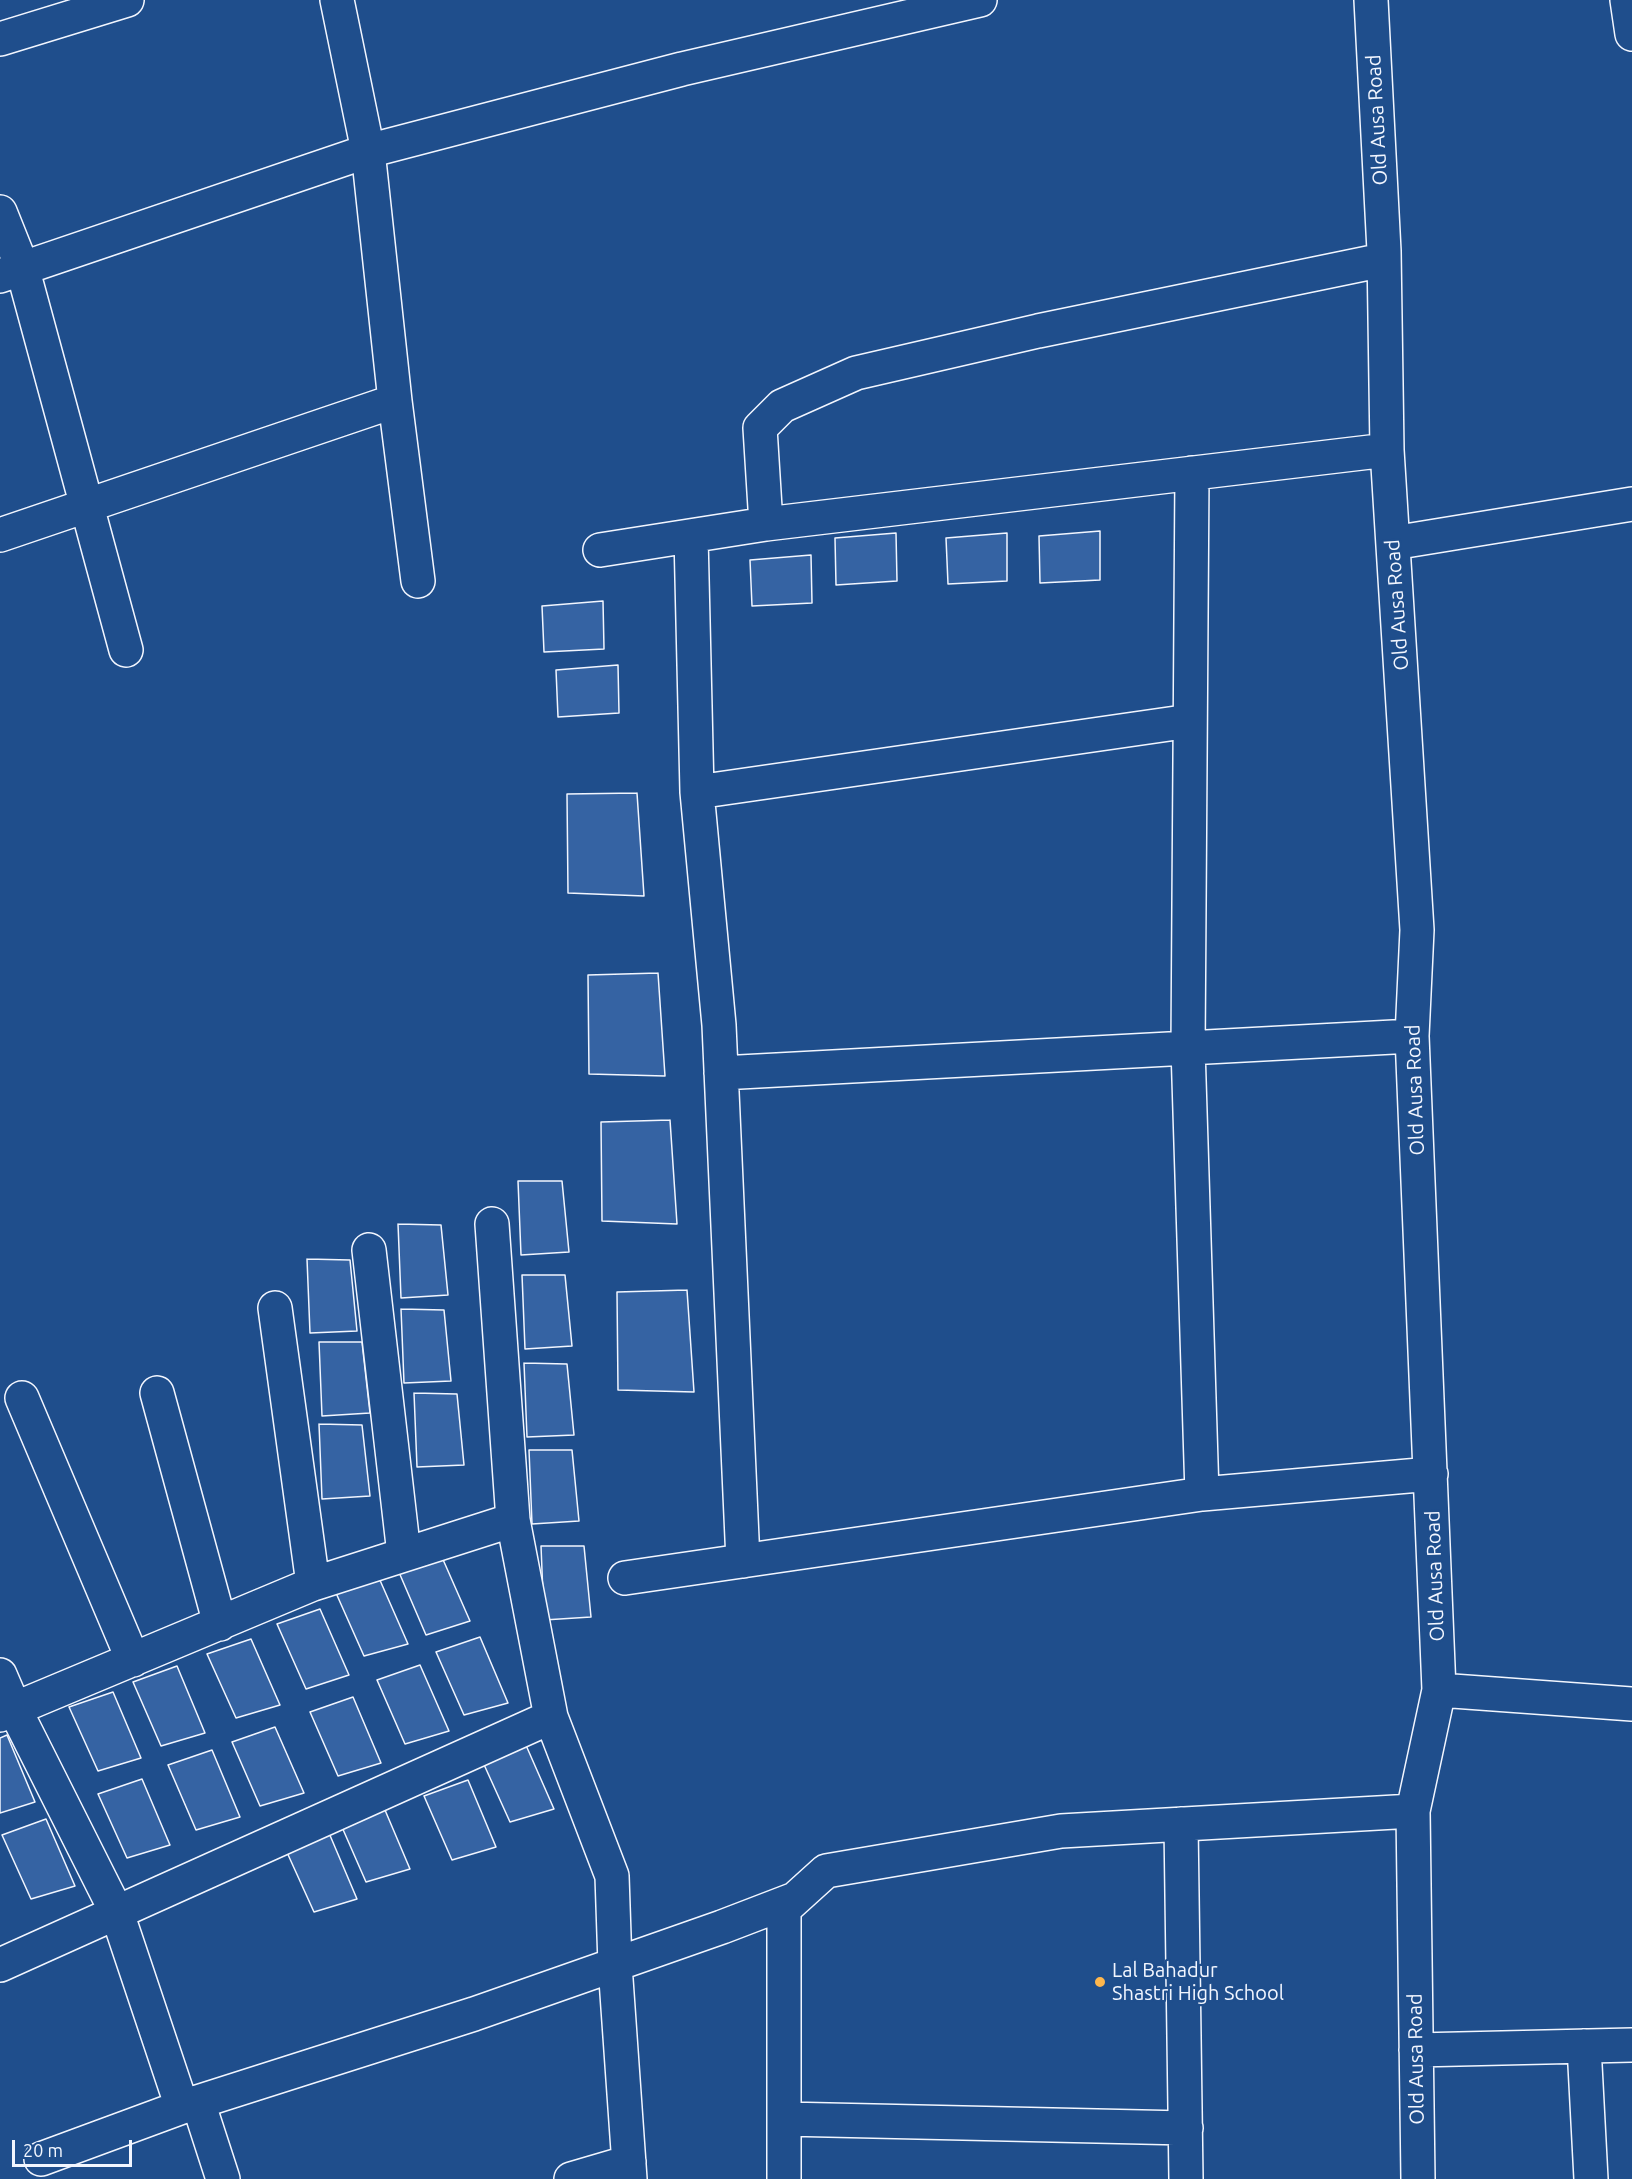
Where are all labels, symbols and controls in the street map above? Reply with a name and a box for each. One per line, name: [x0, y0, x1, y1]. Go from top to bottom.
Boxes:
street label: Old Ausa Road: [1362, 54, 1392, 186]
street label: Old Ausa Road: [1380, 539, 1414, 671]
street label: Old Ausa Road: [1401, 1024, 1429, 1156]
street label: Old Ausa Road: [1421, 1510, 1449, 1642]
place label: Lal Bahadur Shastri High School: [1112, 1958, 1284, 2005]
marker: Lal Bahadur Shastri High School: [1093, 1975, 1107, 1989]
street label: Old Ausa Road: [1403, 1993, 1429, 2125]
scale bar: [15, 2128, 135, 2166]
text: 20 m: [23, 2140, 63, 2160]

